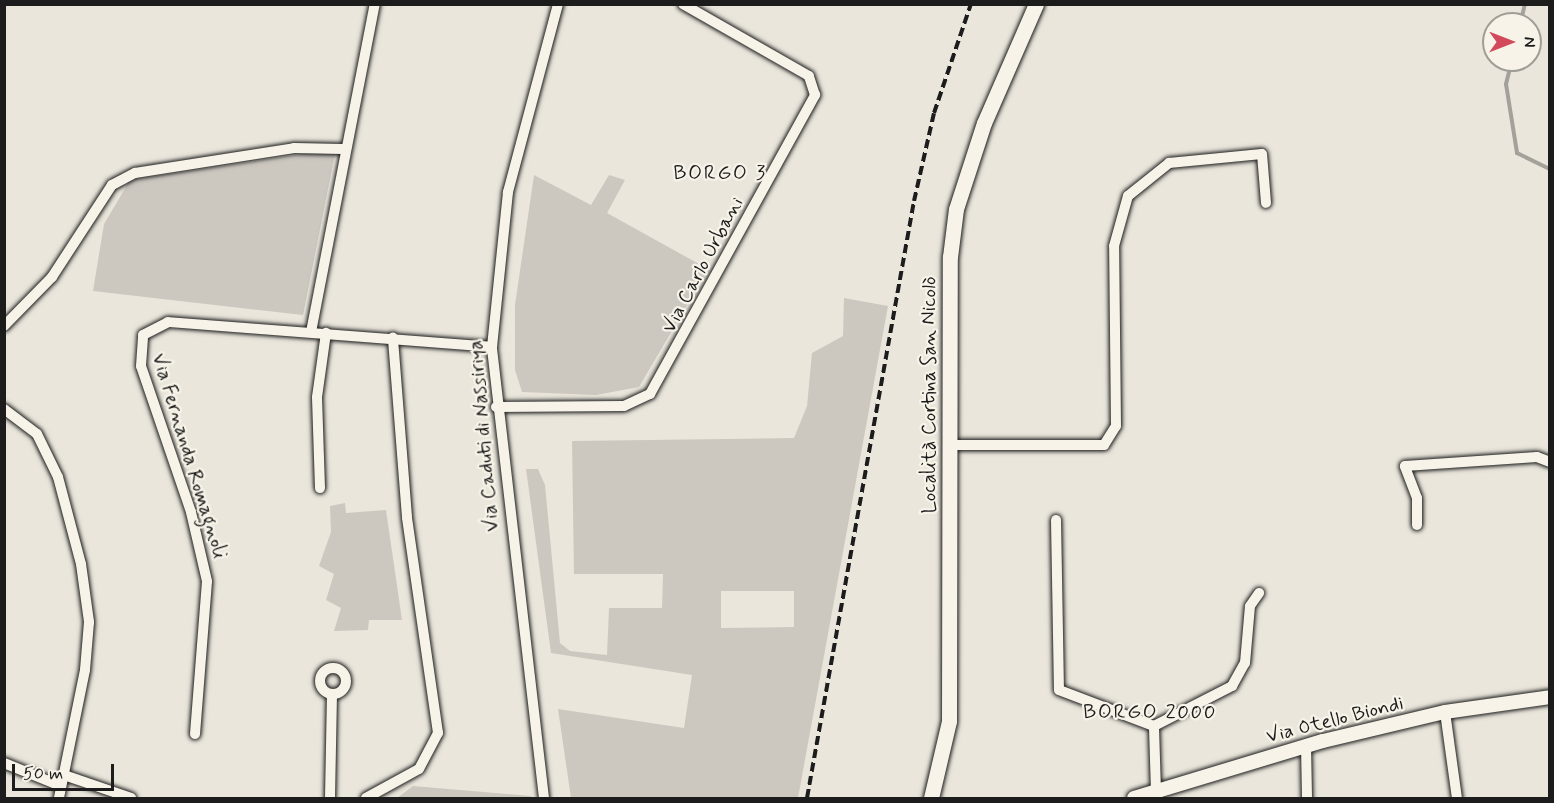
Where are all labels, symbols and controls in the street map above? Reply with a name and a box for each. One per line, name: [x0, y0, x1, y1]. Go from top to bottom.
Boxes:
north arrow: [1482, 12, 1542, 72]
text: N: [1518, 37, 1539, 47]
district label: BORGO 3: [673, 160, 767, 186]
street label: Via Carlo Urbani: [658, 195, 748, 335]
street label: Località Cortina San Nicolò: [917, 278, 941, 512]
street label: Via Caduti di Nassiriya: [464, 340, 504, 532]
street label: Via Fernanda Romagnoli: [147, 351, 231, 561]
street label: Via Otello Biondi: [1264, 691, 1406, 749]
district label: BORGO 2000: [1083, 699, 1217, 725]
scale bar: [15, 752, 117, 790]
text: 50 m: [23, 762, 63, 786]

